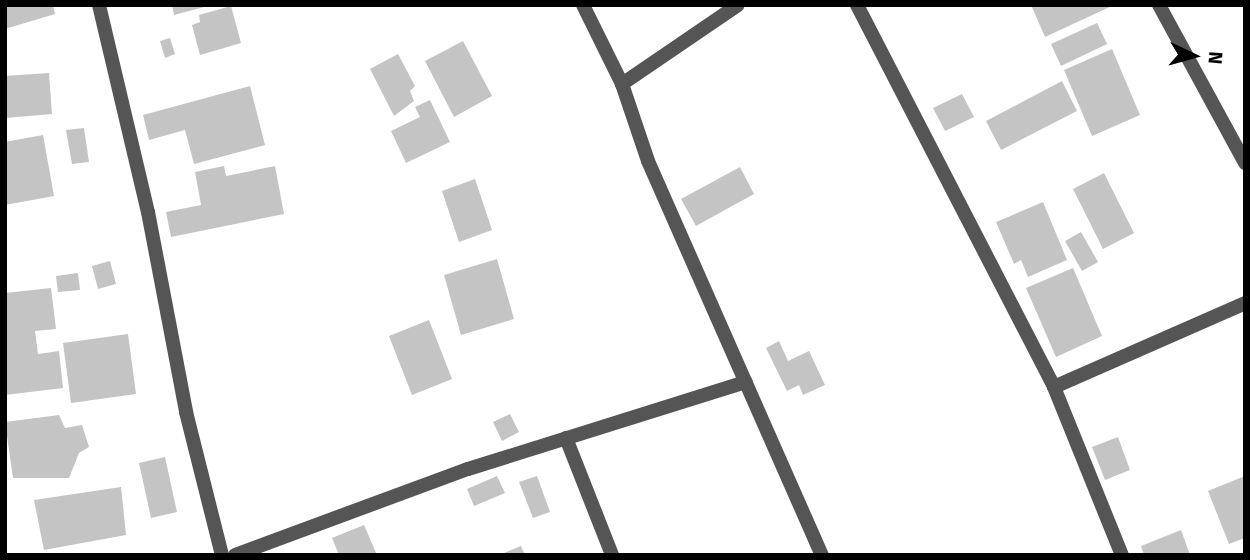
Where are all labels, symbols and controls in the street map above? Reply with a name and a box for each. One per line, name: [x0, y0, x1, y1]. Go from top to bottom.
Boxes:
north arrow: [1159, 21, 1229, 91]
text: N: [1203, 51, 1227, 65]

